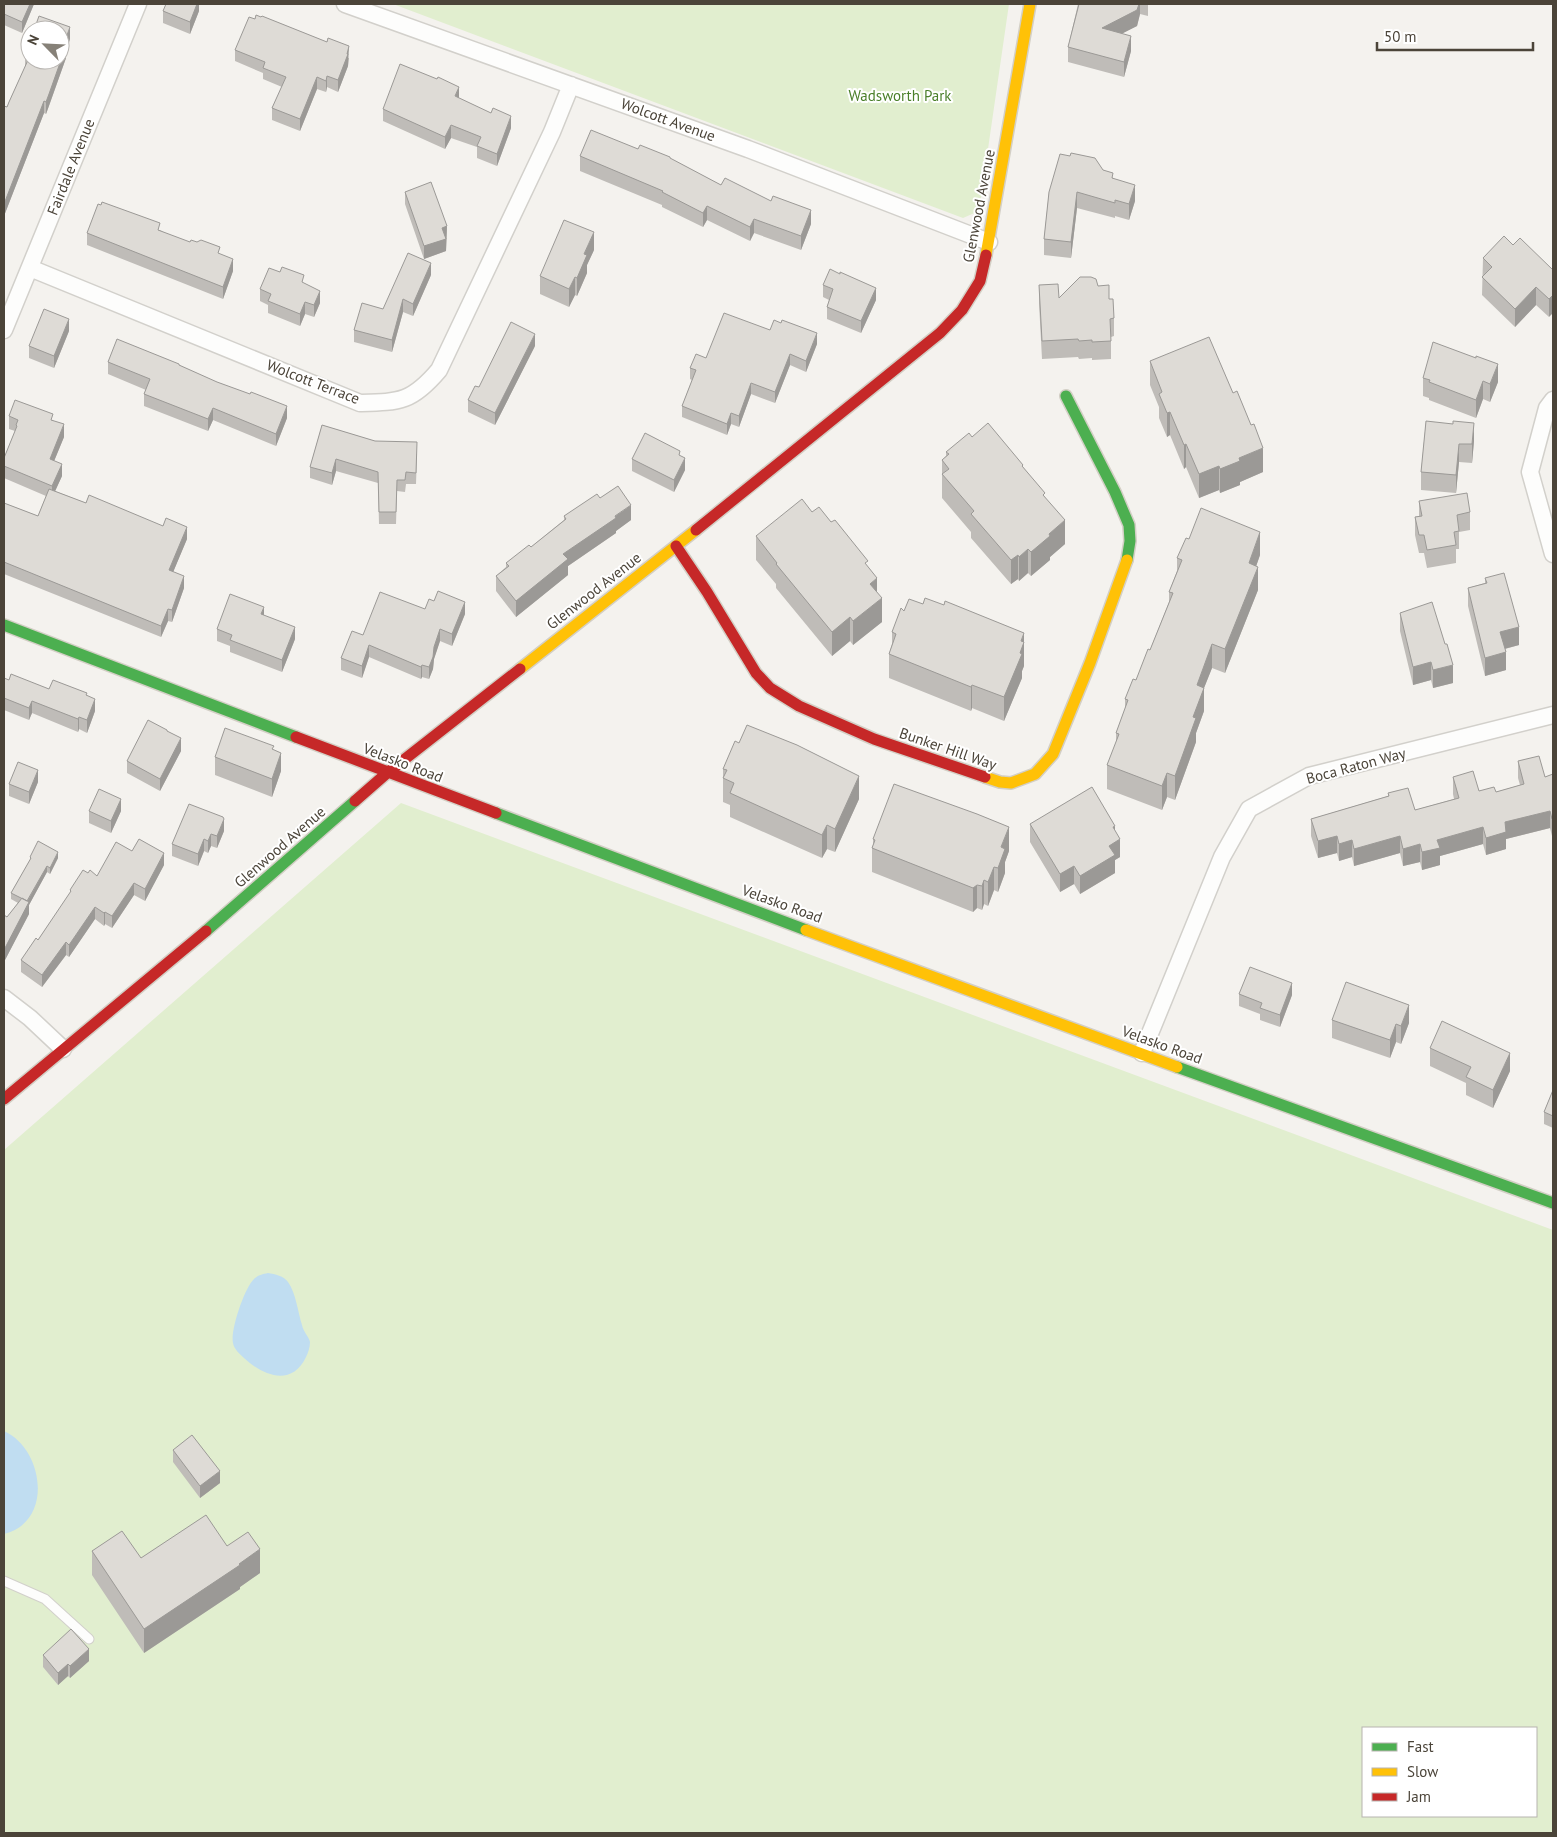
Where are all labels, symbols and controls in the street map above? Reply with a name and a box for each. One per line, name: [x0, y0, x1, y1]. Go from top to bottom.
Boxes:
north arrow: [20, 20, 70, 70]
scale bar: [1377, 20, 1533, 52]
text: 50 m: [1384, 27, 1417, 46]
text: N: [23, 32, 43, 48]
park label: Wadsworth Park: [849, 86, 952, 105]
street label: Wolcott Avenue: [618, 94, 718, 145]
street label: Fairdale Avenue: [43, 116, 98, 218]
street label: Glenwood Avenue: [958, 148, 999, 264]
street label: Wolcott Terrace: [264, 355, 362, 408]
street label: Glenwood Avenue: [543, 548, 645, 633]
street label: Bunker Hill Way: [897, 723, 999, 774]
street label: Velasko Road: [360, 738, 446, 786]
street label: Boca Raton Way: [1304, 743, 1408, 788]
street label: Glenwood Avenue: [230, 802, 329, 891]
street label: Velasko Road: [738, 880, 825, 927]
street label: Velasko Road: [1118, 1021, 1205, 1068]
legend: [1362, 1727, 1537, 1817]
text: Fast: [1407, 1737, 1434, 1756]
text: Slow: [1407, 1762, 1438, 1781]
text: Jam: [1406, 1787, 1431, 1806]

